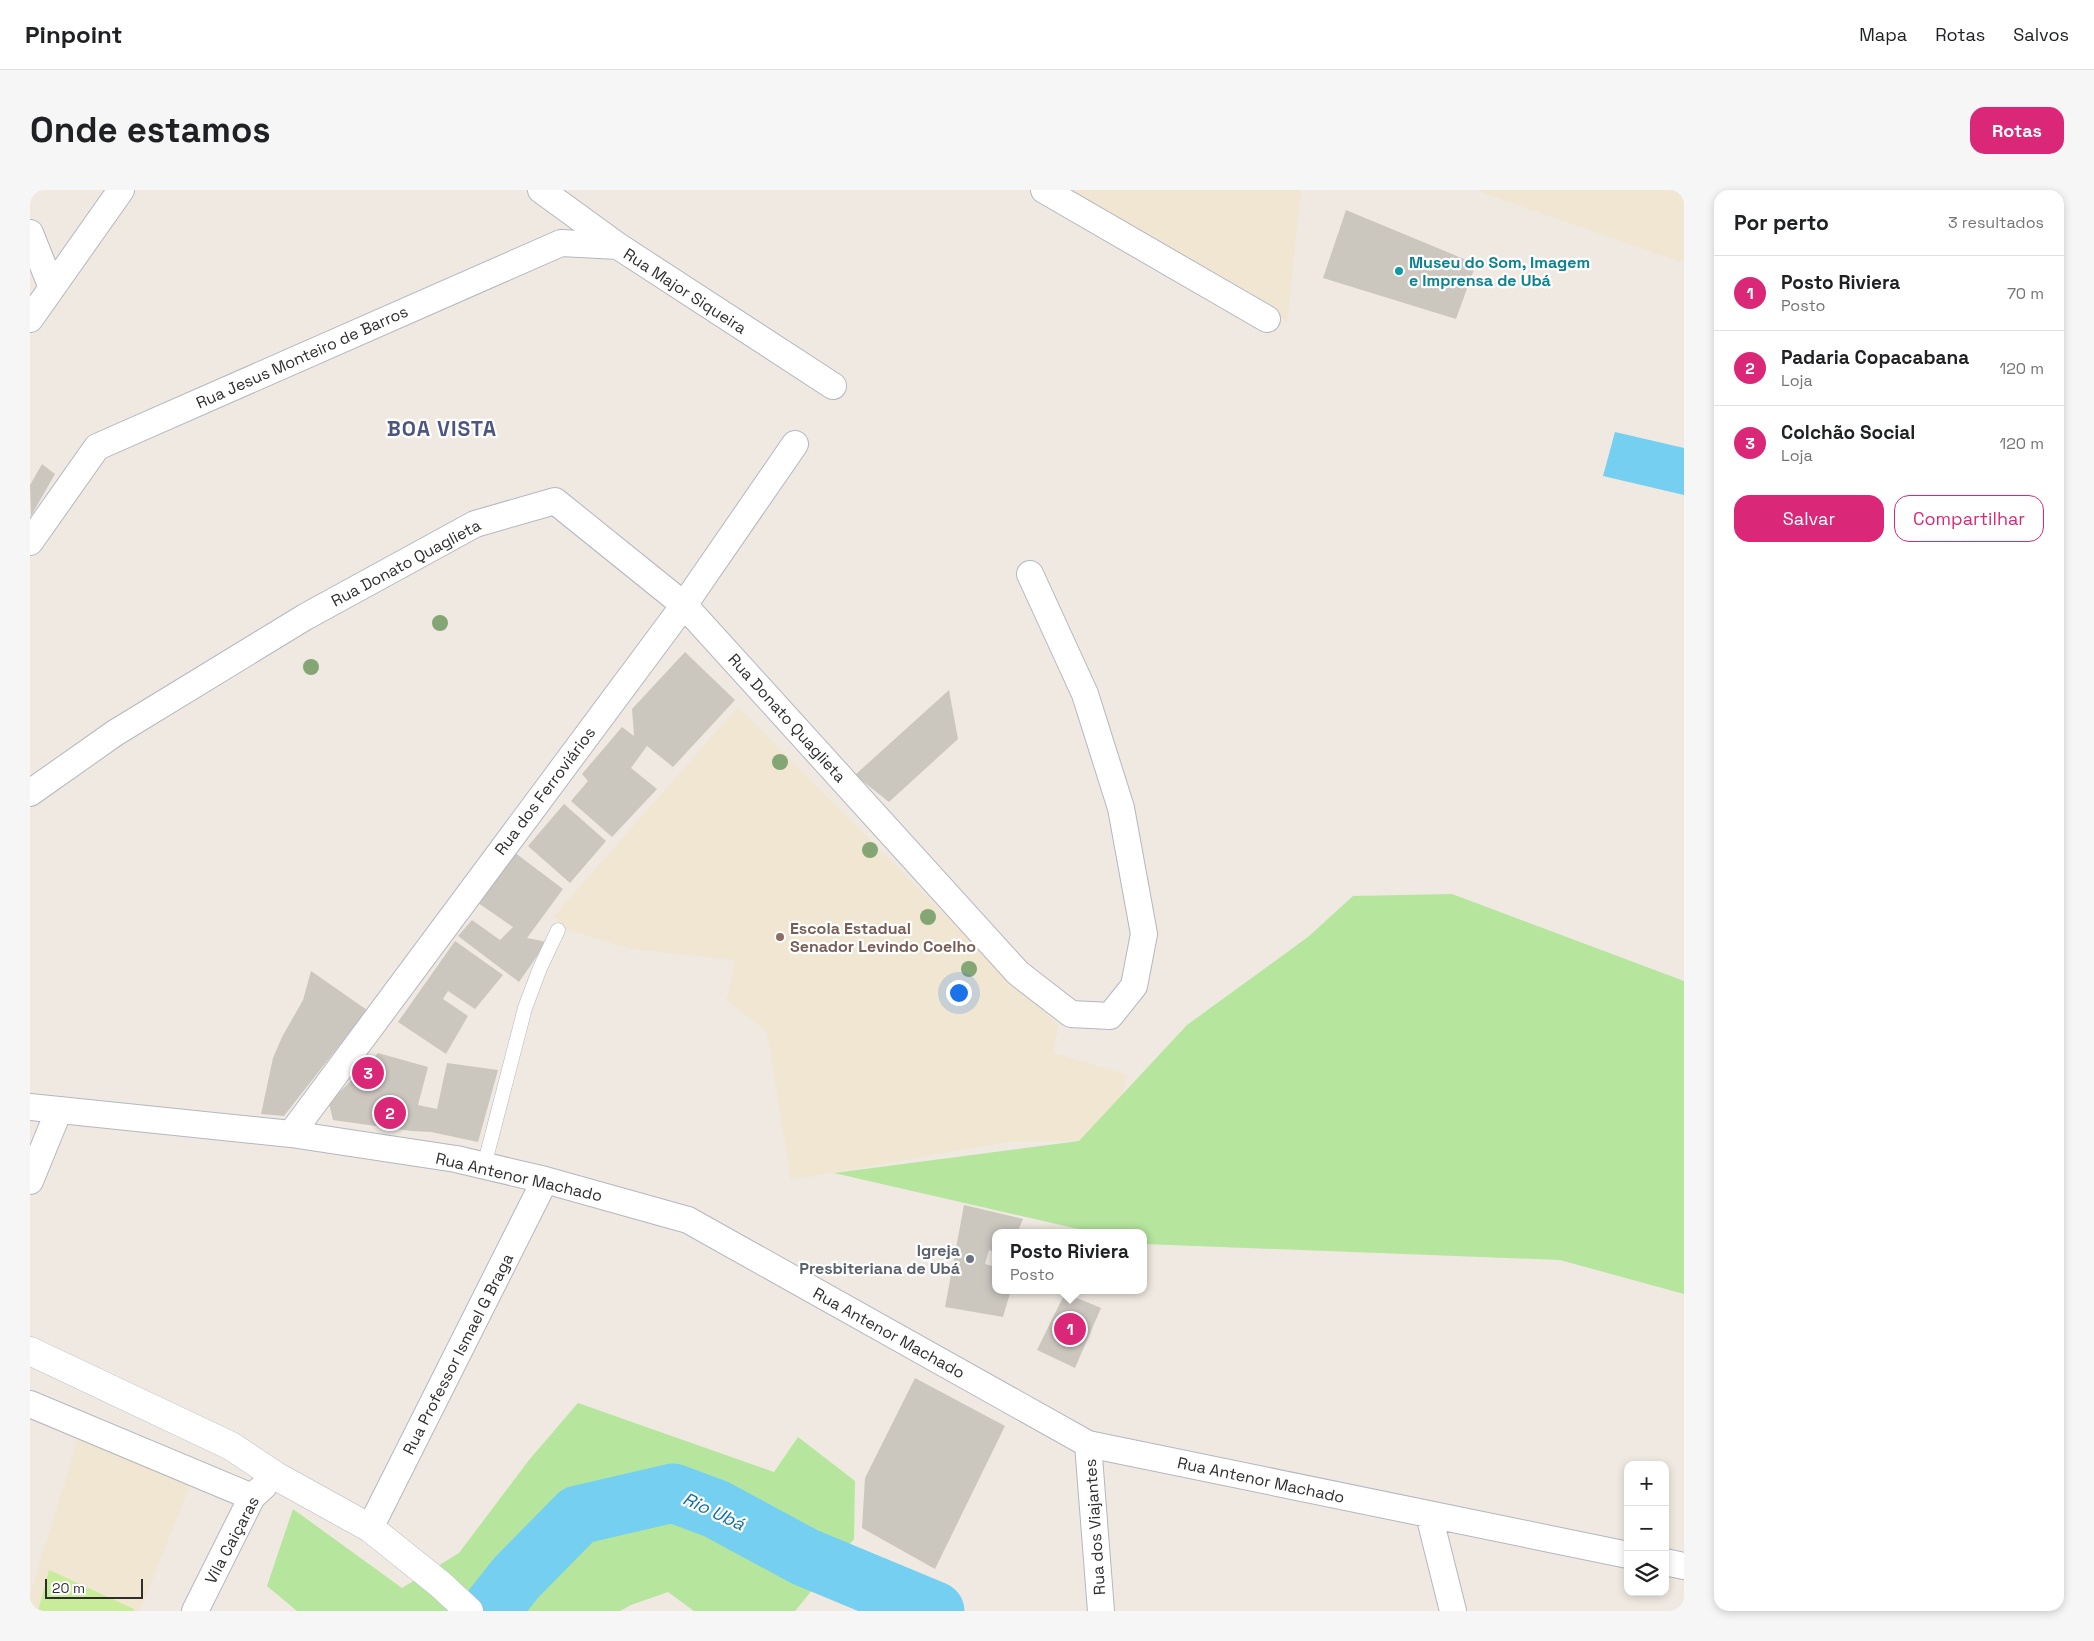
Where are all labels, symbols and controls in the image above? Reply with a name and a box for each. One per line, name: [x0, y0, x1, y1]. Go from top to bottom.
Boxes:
text: Pinpoint: [25, 19, 122, 50]
text: Mapa: [1859, 23, 1907, 46]
text: Rotas: [1935, 23, 1985, 46]
text: Salvos: [2013, 23, 2069, 46]
button: Rotas: [1970, 107, 2064, 154]
text: Onde estamos: [30, 108, 271, 152]
text: Por perto: [1734, 209, 1829, 236]
text: 3 resultados: [1948, 212, 2044, 233]
street label: Rua Major Siqueira: [620, 243, 750, 339]
place label: Museu do Som, Imagem e Imprensa de Ubá: [1409, 252, 1590, 291]
marker: Museu do Som, Imagem e Imprensa de Ubá: [1393, 265, 1405, 277]
text: Posto Riviera: [1781, 270, 1900, 295]
text: 1: [1746, 283, 1754, 304]
text: 70 m: [2007, 283, 2044, 304]
text: Posto: [1781, 295, 1825, 316]
street label: Rua Jesus Monteiro de Barros: [193, 301, 411, 413]
text: Padaria Copacabana: [1781, 345, 1969, 370]
text: 2: [1745, 358, 1755, 379]
text: 120 m: [2000, 358, 2044, 379]
text: Loja: [1781, 370, 1813, 391]
district label: BOA VISTA: [387, 415, 497, 442]
text: Colchão Social: [1781, 420, 1915, 445]
text: 3: [1745, 433, 1755, 454]
text: 120 m: [2000, 433, 2044, 454]
text: Loja: [1781, 445, 1813, 466]
button: Salvar: [1734, 495, 1884, 542]
button: Compartilhar: [1894, 495, 2044, 542]
street label: Rua Donato Quaglieta: [328, 515, 484, 611]
street label: Rua Donato Quaglieta: [723, 649, 851, 787]
street label: Rua dos Ferroviários: [490, 723, 600, 859]
place label: Escola Estadual Senador Levindo Coelho: [790, 918, 976, 957]
marker: Escola Estadual Senador Levindo Coelho: [774, 931, 786, 943]
your location: [946, 980, 972, 1006]
pin: 3: [352, 1054, 384, 1092]
pin: 2: [374, 1094, 406, 1132]
street label: Rua Antenor Machado: [434, 1148, 604, 1206]
popup: [992, 1229, 1147, 1294]
text: Posto Riviera: [1010, 1239, 1129, 1264]
place label: Igreja Presbiteriana de Ubá: [799, 1240, 960, 1279]
street label: Rua Professor Ismael G Braga: [398, 1250, 518, 1458]
marker: Igreja Presbiteriana de Ubá: [964, 1253, 976, 1265]
text: Posto: [1010, 1264, 1054, 1285]
street label: Rua Antenor Machado: [809, 1283, 969, 1383]
pin: 1: [1054, 1310, 1086, 1348]
street label: Rua Antenor Machado: [1175, 1452, 1347, 1508]
street label: Rua dos Viajantes: [1080, 1458, 1110, 1596]
map controls: [1624, 1461, 1669, 1596]
button: +: [1624, 1461, 1669, 1506]
water label: Rio Ubá: [679, 1487, 749, 1536]
street label: Vila Caiçaras: [200, 1492, 264, 1588]
button: −: [1624, 1506, 1669, 1551]
button: layers: [1624, 1551, 1669, 1596]
scale bar: [45, 1576, 142, 1599]
text: 20 m: [52, 1579, 85, 1597]

